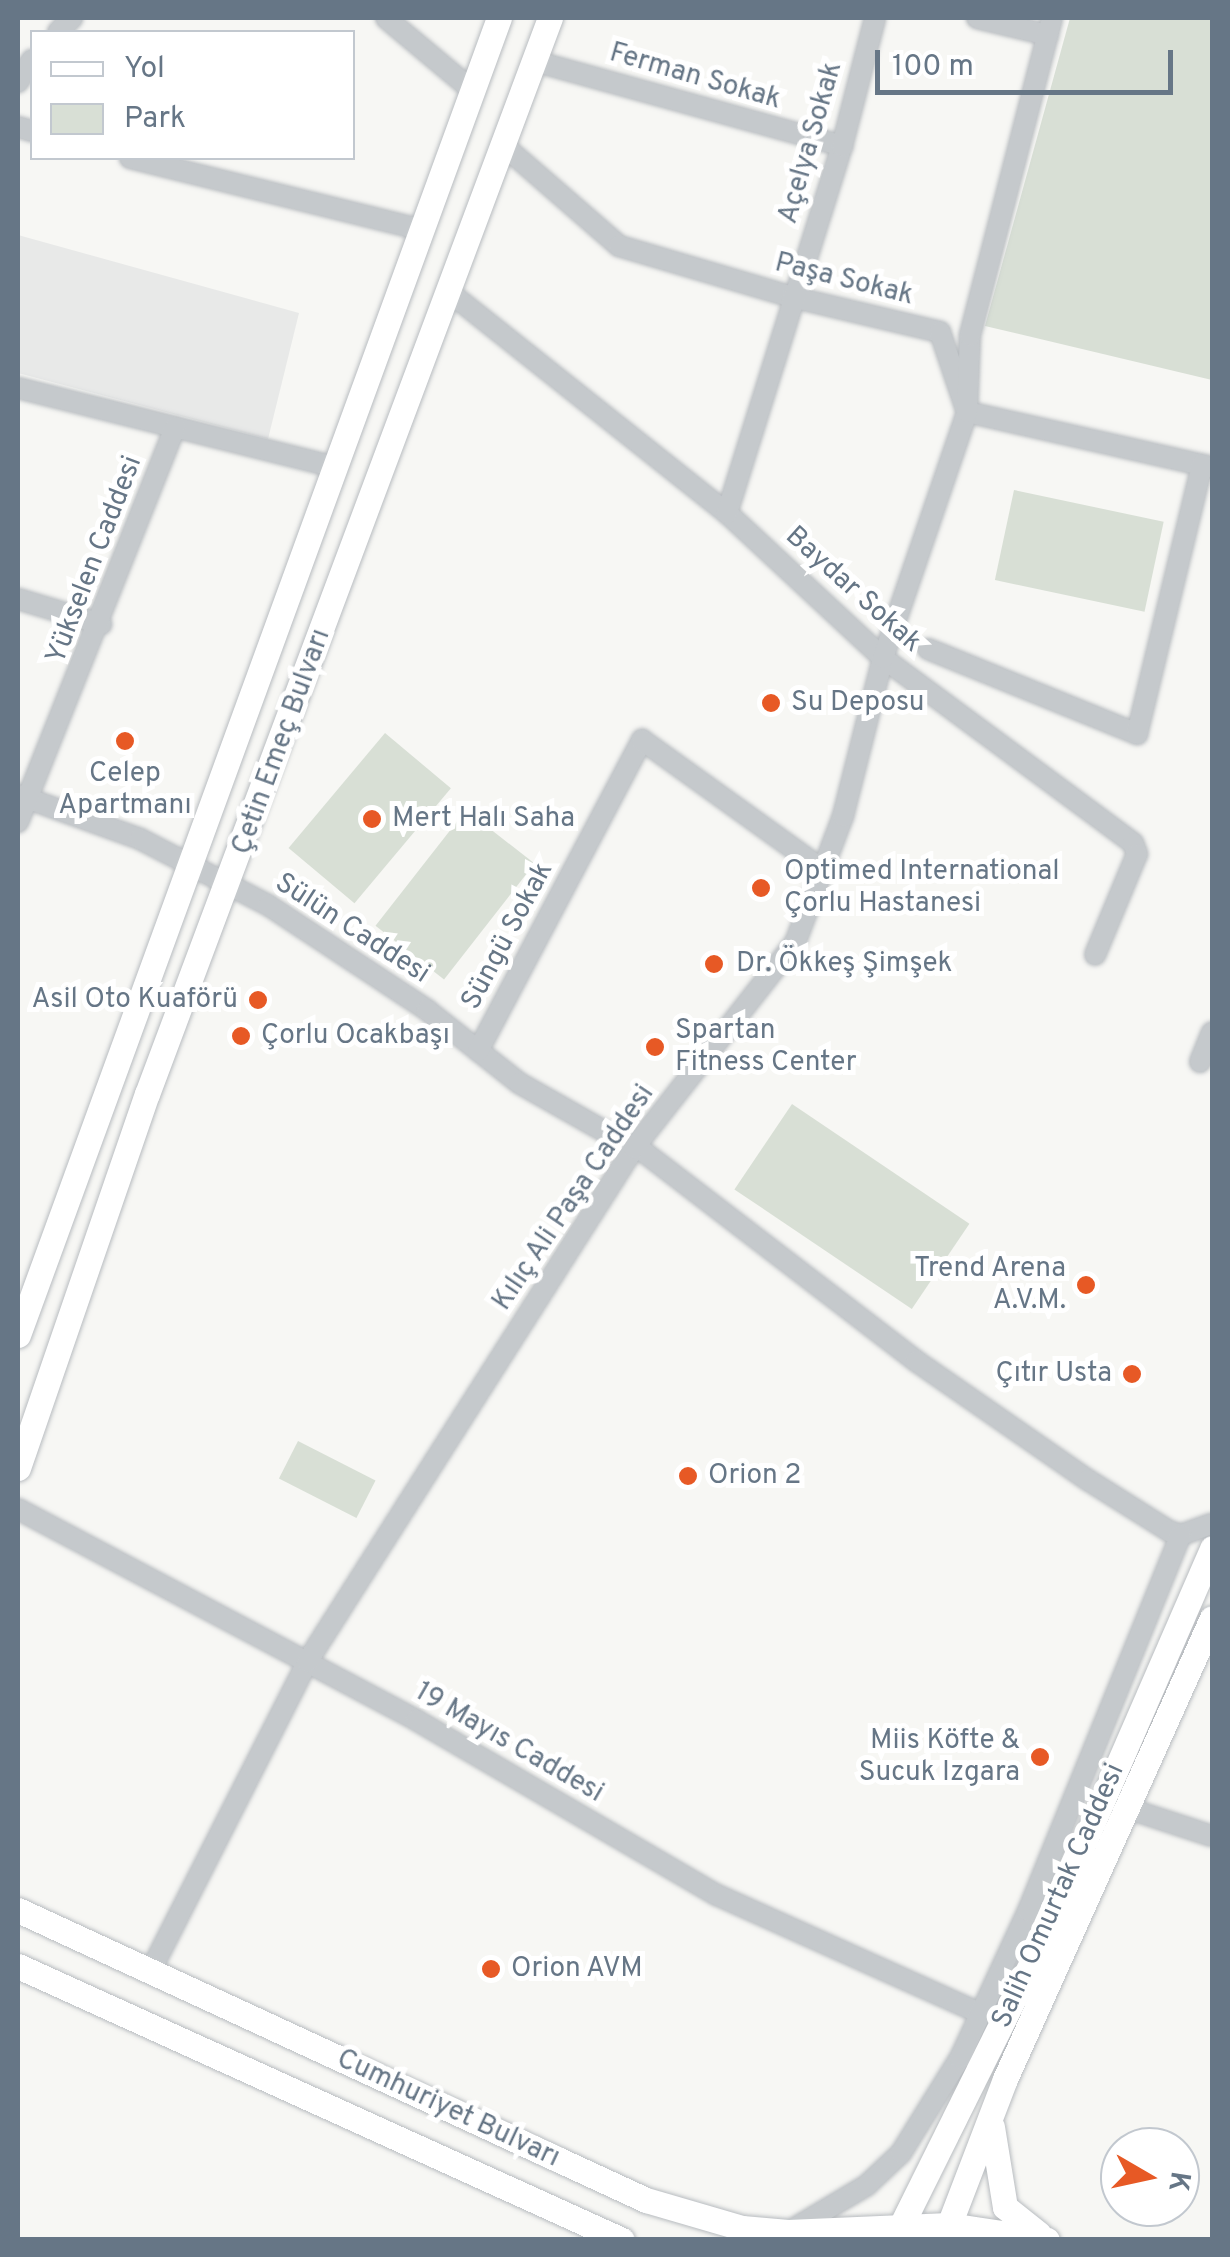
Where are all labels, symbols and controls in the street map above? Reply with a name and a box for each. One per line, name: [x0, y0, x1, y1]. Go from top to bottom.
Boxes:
legend: [30, 30, 355, 160]
scale bar: [880, 30, 1178, 92]
street label: Ferman Sokak: [606, 37, 784, 117]
text: 100 m: [892, 49, 974, 86]
text: Yol: [124, 51, 165, 88]
street label: Açelya Sokak: [772, 58, 850, 228]
text: Park: [124, 101, 186, 138]
street label: Paşa Sokak: [771, 247, 917, 313]
street label: Yükselen Caddesi: [40, 451, 150, 669]
street label: Baydar Sokak: [778, 520, 928, 660]
street label: Çetin Emeç Bulvarı: [226, 625, 338, 859]
place label: Su Deposu: [791, 686, 925, 720]
marker: Su Deposu: [760, 692, 782, 714]
marker: Celep Apartmanı: [114, 730, 136, 752]
place label: Celep Apartmanı: [58, 757, 192, 823]
place label: Mert Halı Saha: [392, 802, 575, 836]
marker: Mert Halı Saha: [361, 808, 383, 830]
place label: Optimed International Çorlu Hastanesi: [784, 855, 1060, 921]
street label: Süngü Sokak: [455, 856, 561, 1016]
street label: Sülün Caddesi: [268, 867, 436, 991]
marker: Optimed International Çorlu Hastanesi: [748, 875, 774, 901]
place label: Dr. Ökkeş Şimşek: [736, 947, 952, 981]
marker: Dr. Ökkeş Şimşek: [701, 951, 727, 977]
place label: Asil Oto Kuaförü: [32, 983, 238, 1017]
marker: Asil Oto Kuaförü: [247, 989, 269, 1011]
place label: Spartan Fitness Center: [675, 1014, 857, 1080]
place label: Çorlu Ocakbaşı: [261, 1019, 450, 1053]
marker: Çorlu Ocakbaşı: [230, 1025, 252, 1047]
marker: Spartan Fitness Center: [644, 1036, 666, 1058]
street label: Kılıç Ali Paşa Caddesi: [486, 1078, 662, 1318]
place label: Trend Arena A.V.M.: [913, 1252, 1066, 1318]
marker: Trend Arena A.V.M.: [1075, 1274, 1097, 1296]
place label: Çıtır Usta: [996, 1357, 1112, 1391]
marker: Çıtır Usta: [1121, 1363, 1143, 1385]
place label: Orion 2: [708, 1459, 801, 1493]
marker: Orion 2: [677, 1465, 699, 1487]
street label: 19 Mayıs Caddesi: [409, 1676, 609, 1810]
place label: Miis Köfte & Sucuk Izgara: [859, 1724, 1020, 1790]
marker: Miis Köfte & Sucuk Izgara: [1029, 1746, 1051, 1768]
street label: Salih Omurtak Caddesi: [985, 1758, 1133, 2034]
place label: Orion AVM: [511, 1952, 644, 1986]
marker: Orion AVM: [480, 1958, 502, 1980]
street label: Cumhuriyet Bulvarı: [331, 2043, 565, 2175]
north arrow: [1100, 2127, 1200, 2227]
text: K: [1158, 2169, 1197, 2194]

